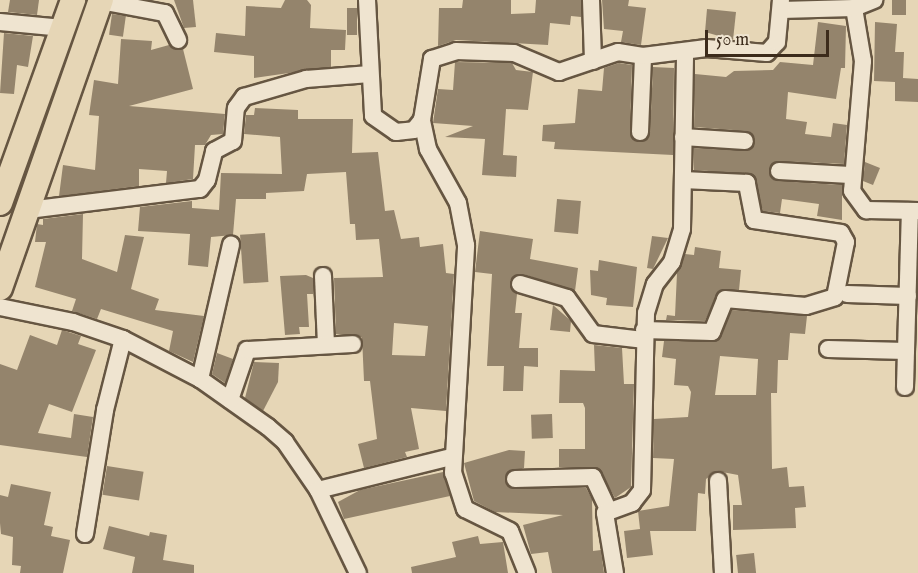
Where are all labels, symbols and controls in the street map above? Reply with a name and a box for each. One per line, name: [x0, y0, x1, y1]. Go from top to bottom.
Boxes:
scale bar: [708, 18, 832, 56]
text: 50 m: [716, 29, 749, 52]

